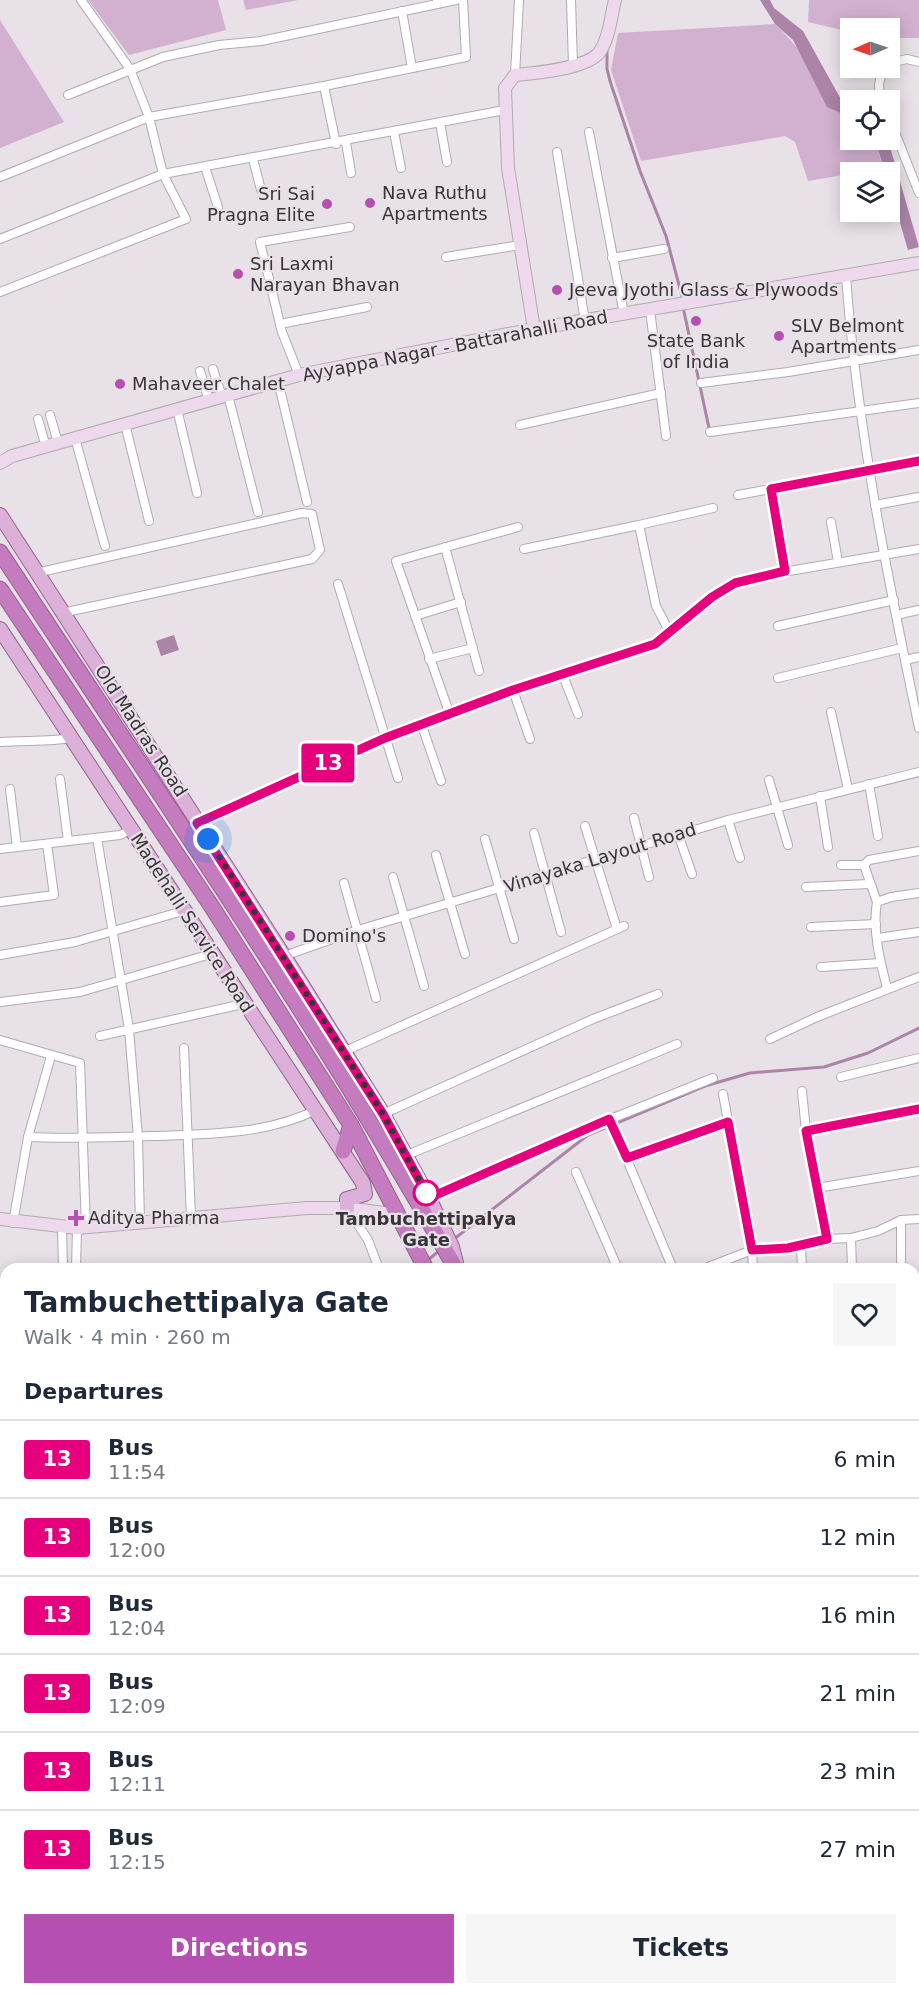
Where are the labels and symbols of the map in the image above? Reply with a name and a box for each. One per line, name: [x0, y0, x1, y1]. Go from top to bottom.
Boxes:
north arrow: [840, 18, 900, 78]
place label: Nava Ruthu Apartments: [382, 182, 488, 224]
place label: Sri Sai Pragna Elite: [207, 183, 315, 225]
marker: Nava Ruthu Apartments: [363, 196, 377, 210]
marker: Sri Sai Pragna Elite: [320, 197, 334, 211]
place label: Sri Laxmi Narayan Bhavan: [250, 253, 400, 295]
marker: Sri Laxmi Narayan Bhavan: [231, 267, 245, 281]
place label: Jeeva Jyothi Glass & Plywoods: [568, 279, 838, 300]
marker: Jeeva Jyothi Glass & Plywoods: [550, 283, 564, 297]
street label: Ayyappa Nagar - Battarahalli Road: [300, 306, 609, 385]
marker: State Bank of India: [689, 314, 703, 328]
place label: SLV Belmont Apartments: [791, 315, 904, 357]
marker: SLV Belmont Apartments: [772, 329, 786, 343]
place label: State Bank of India: [647, 330, 746, 372]
place label: Mahaveer Chalet: [132, 373, 285, 394]
marker: Mahaveer Chalet: [113, 377, 127, 391]
street label: Old Madras Road: [91, 661, 192, 801]
line badge: 13: [301, 744, 355, 783]
street label: Vinayaka Layout Road: [501, 818, 699, 897]
your location: [193, 824, 223, 854]
street label: Madehalli Service Road: [127, 829, 258, 1016]
place label: Domino's: [302, 925, 386, 946]
marker: Domino's: [283, 929, 297, 943]
marker: Tambuchettipalya Gate: [413, 1180, 439, 1206]
place label: Aditya Pharma: [88, 1207, 220, 1228]
place label: Tambuchettipalya Gate: [336, 1208, 516, 1250]
marker: Aditya Pharma: [69, 1211, 83, 1225]

